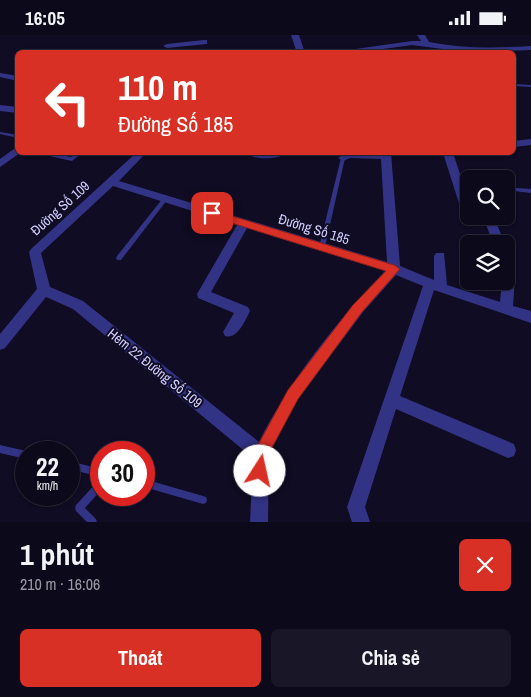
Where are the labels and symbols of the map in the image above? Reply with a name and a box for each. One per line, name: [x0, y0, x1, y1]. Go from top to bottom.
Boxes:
street label: Đường Số 109: [27, 177, 93, 239]
pin: [191, 192, 233, 234]
street label: Đường Số 185: [276, 210, 352, 248]
street label: Hẻm 22 Đường Số 109: [104, 324, 206, 412]
speed limit sign: 30: [90, 441, 155, 506]
position arrow: [233, 444, 285, 496]

